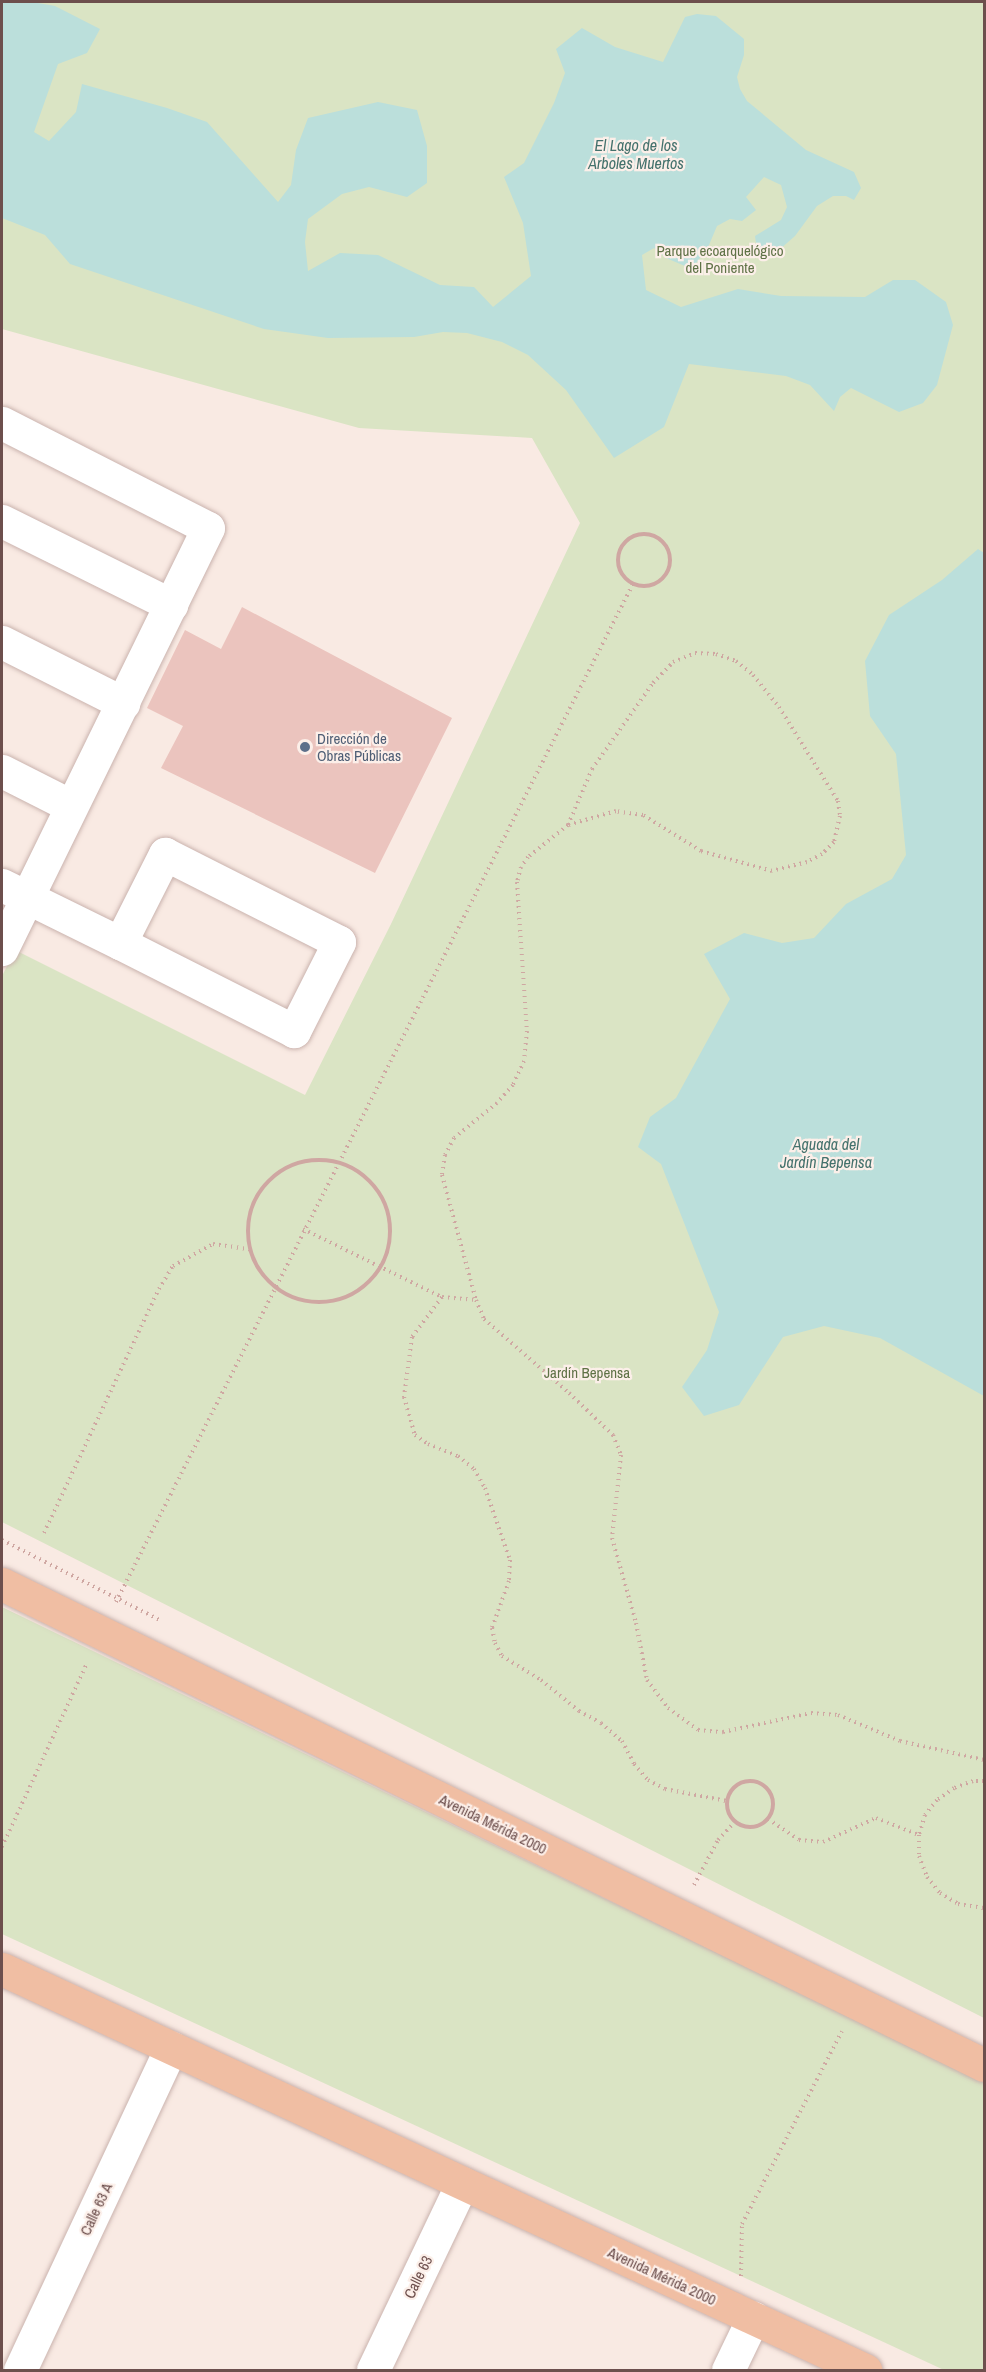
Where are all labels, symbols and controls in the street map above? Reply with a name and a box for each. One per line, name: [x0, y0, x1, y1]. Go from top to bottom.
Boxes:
water label: El Lago de los Arboles Muertos: [588, 135, 684, 173]
park label: Parque ecoarquelógico del Poniente: [656, 241, 784, 276]
place label: Dirección de Obras Públicas: [317, 729, 401, 764]
marker: Dirección de Obras Públicas: [298, 740, 312, 754]
water label: Aguada del Jardín Bepensa: [780, 1134, 872, 1172]
park label: Jardín Bepensa: [544, 1364, 630, 1382]
street label: Avenida Mérida 2000: [436, 1790, 550, 1858]
street label: Calle 63 A: [76, 2179, 116, 2239]
street label: Avenida Mérida 2000: [605, 2243, 719, 2309]
street label: Calle 63: [400, 2253, 436, 2301]

